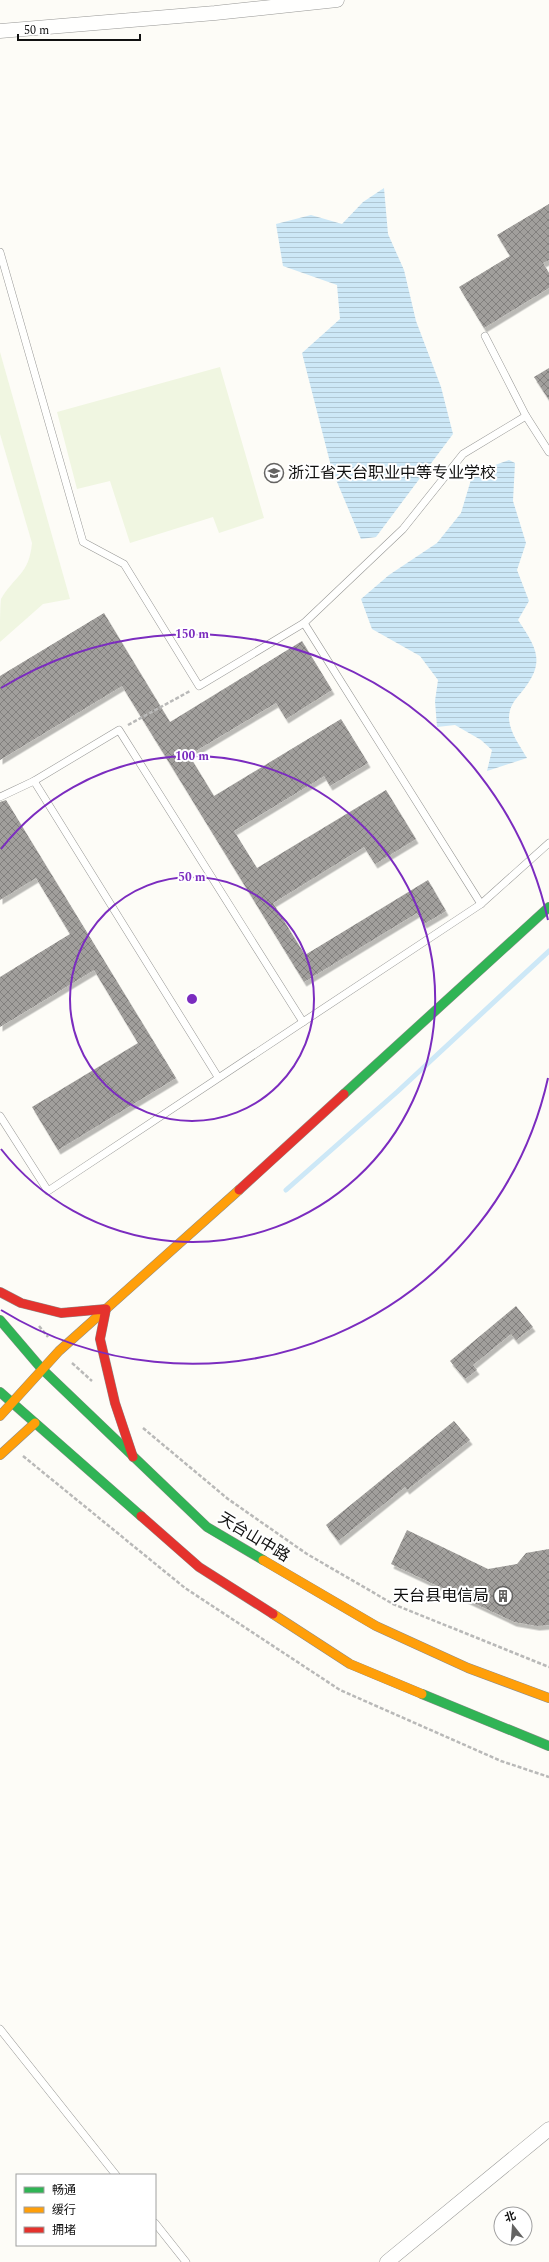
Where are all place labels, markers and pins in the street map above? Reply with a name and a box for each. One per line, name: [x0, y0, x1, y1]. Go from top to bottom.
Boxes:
place label: 浙江省天台职业中等专业学校: [288, 461, 496, 485]
school or university icon: 浙江省天台职业中等专业学校: [263, 462, 285, 484]
centre of rings: [185, 992, 199, 1006]
place label: 天台县电信局: [393, 1584, 489, 1608]
building icon: 天台县电信局: [492, 1585, 514, 1607]

